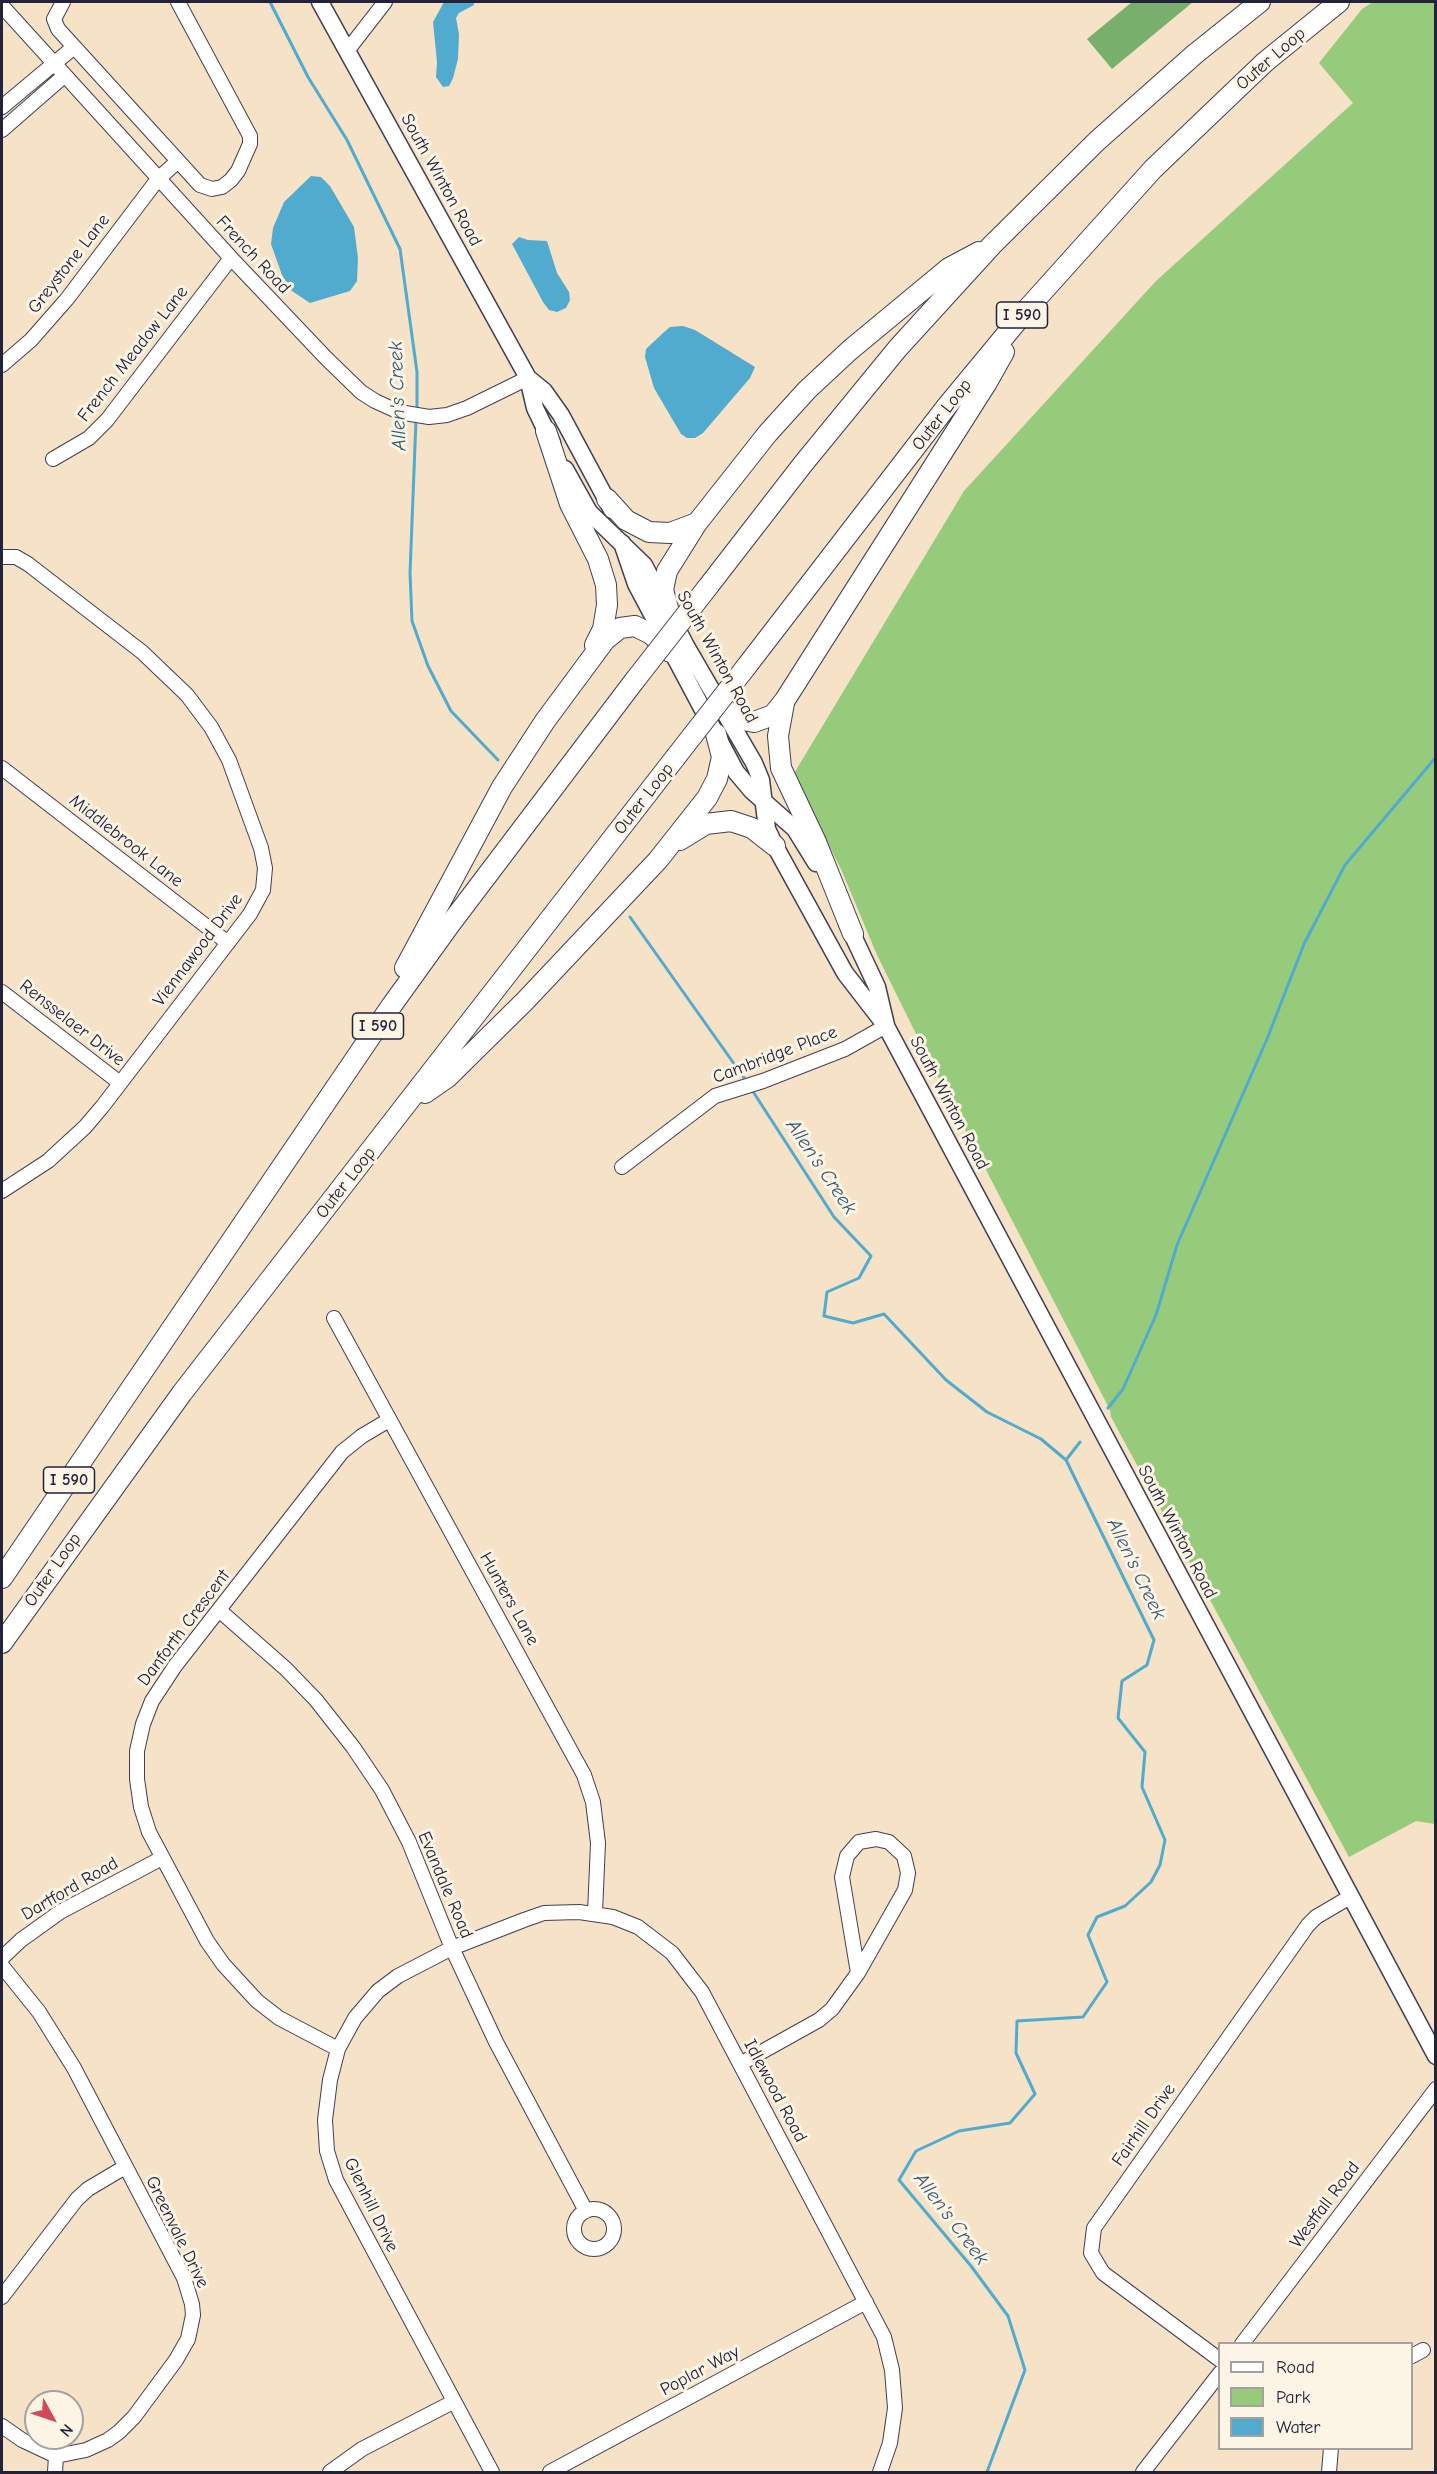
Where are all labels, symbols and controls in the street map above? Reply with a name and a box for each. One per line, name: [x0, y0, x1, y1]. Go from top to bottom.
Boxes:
street label: Outer Loop: [1232, 23, 1310, 95]
street label: South Winton Road: [396, 110, 486, 250]
street label: Greystone Lane: [23, 210, 115, 318]
street label: French Road: [211, 211, 295, 299]
street label: French Meadow Lane: [73, 282, 193, 426]
road number: I 590: [996, 302, 1048, 328]
water label: Allen's Creek: [384, 341, 412, 451]
street label: Outer Loop: [907, 375, 977, 455]
street label: South Winton Road: [672, 587, 762, 727]
street label: Outer Loop: [609, 759, 679, 839]
street label: Middlebrook Lane: [65, 790, 187, 892]
street label: Viennawood Drive: [149, 889, 247, 1011]
street label: Rensselaer Drive: [15, 975, 129, 1071]
road number: I 590: [352, 1013, 404, 1039]
street label: Cambridge Place: [710, 1021, 840, 1089]
street label: South Winton Road: [905, 1033, 993, 1173]
water label: Allen's Creek: [780, 1115, 862, 1219]
street label: Outer Loop: [311, 1143, 381, 1223]
street label: South Winton Road: [1133, 1462, 1221, 1602]
road number: I 590: [44, 1467, 94, 1493]
water label: Allen's Creek: [1101, 1515, 1171, 1623]
street label: Outer Loop: [20, 1529, 86, 1611]
street label: Hunters Lane: [474, 1549, 544, 1649]
street label: Danforth Crescent: [133, 1566, 235, 1690]
street label: Evandale Road: [413, 1828, 477, 1942]
street label: Dartford Road: [18, 1853, 122, 1925]
street label: Idlewood Road: [739, 2036, 811, 2146]
street label: Fairhill Drive: [1108, 2079, 1180, 2171]
street label: Glenhill Drive: [339, 2154, 403, 2256]
street label: Westfall Road: [1285, 2157, 1365, 2253]
water label: Allen's Creek: [908, 2168, 994, 2270]
street label: Greenvale Drive: [141, 2173, 213, 2291]
street label: Poplar Way: [657, 2341, 743, 2401]
legend: [1218, 2342, 1413, 2450]
text: Road: [1276, 2357, 1315, 2378]
text: Park: [1276, 2387, 1310, 2408]
north arrow: [24, 2390, 84, 2450]
text: Water: [1276, 2417, 1320, 2438]
text: N: [56, 2421, 77, 2440]

